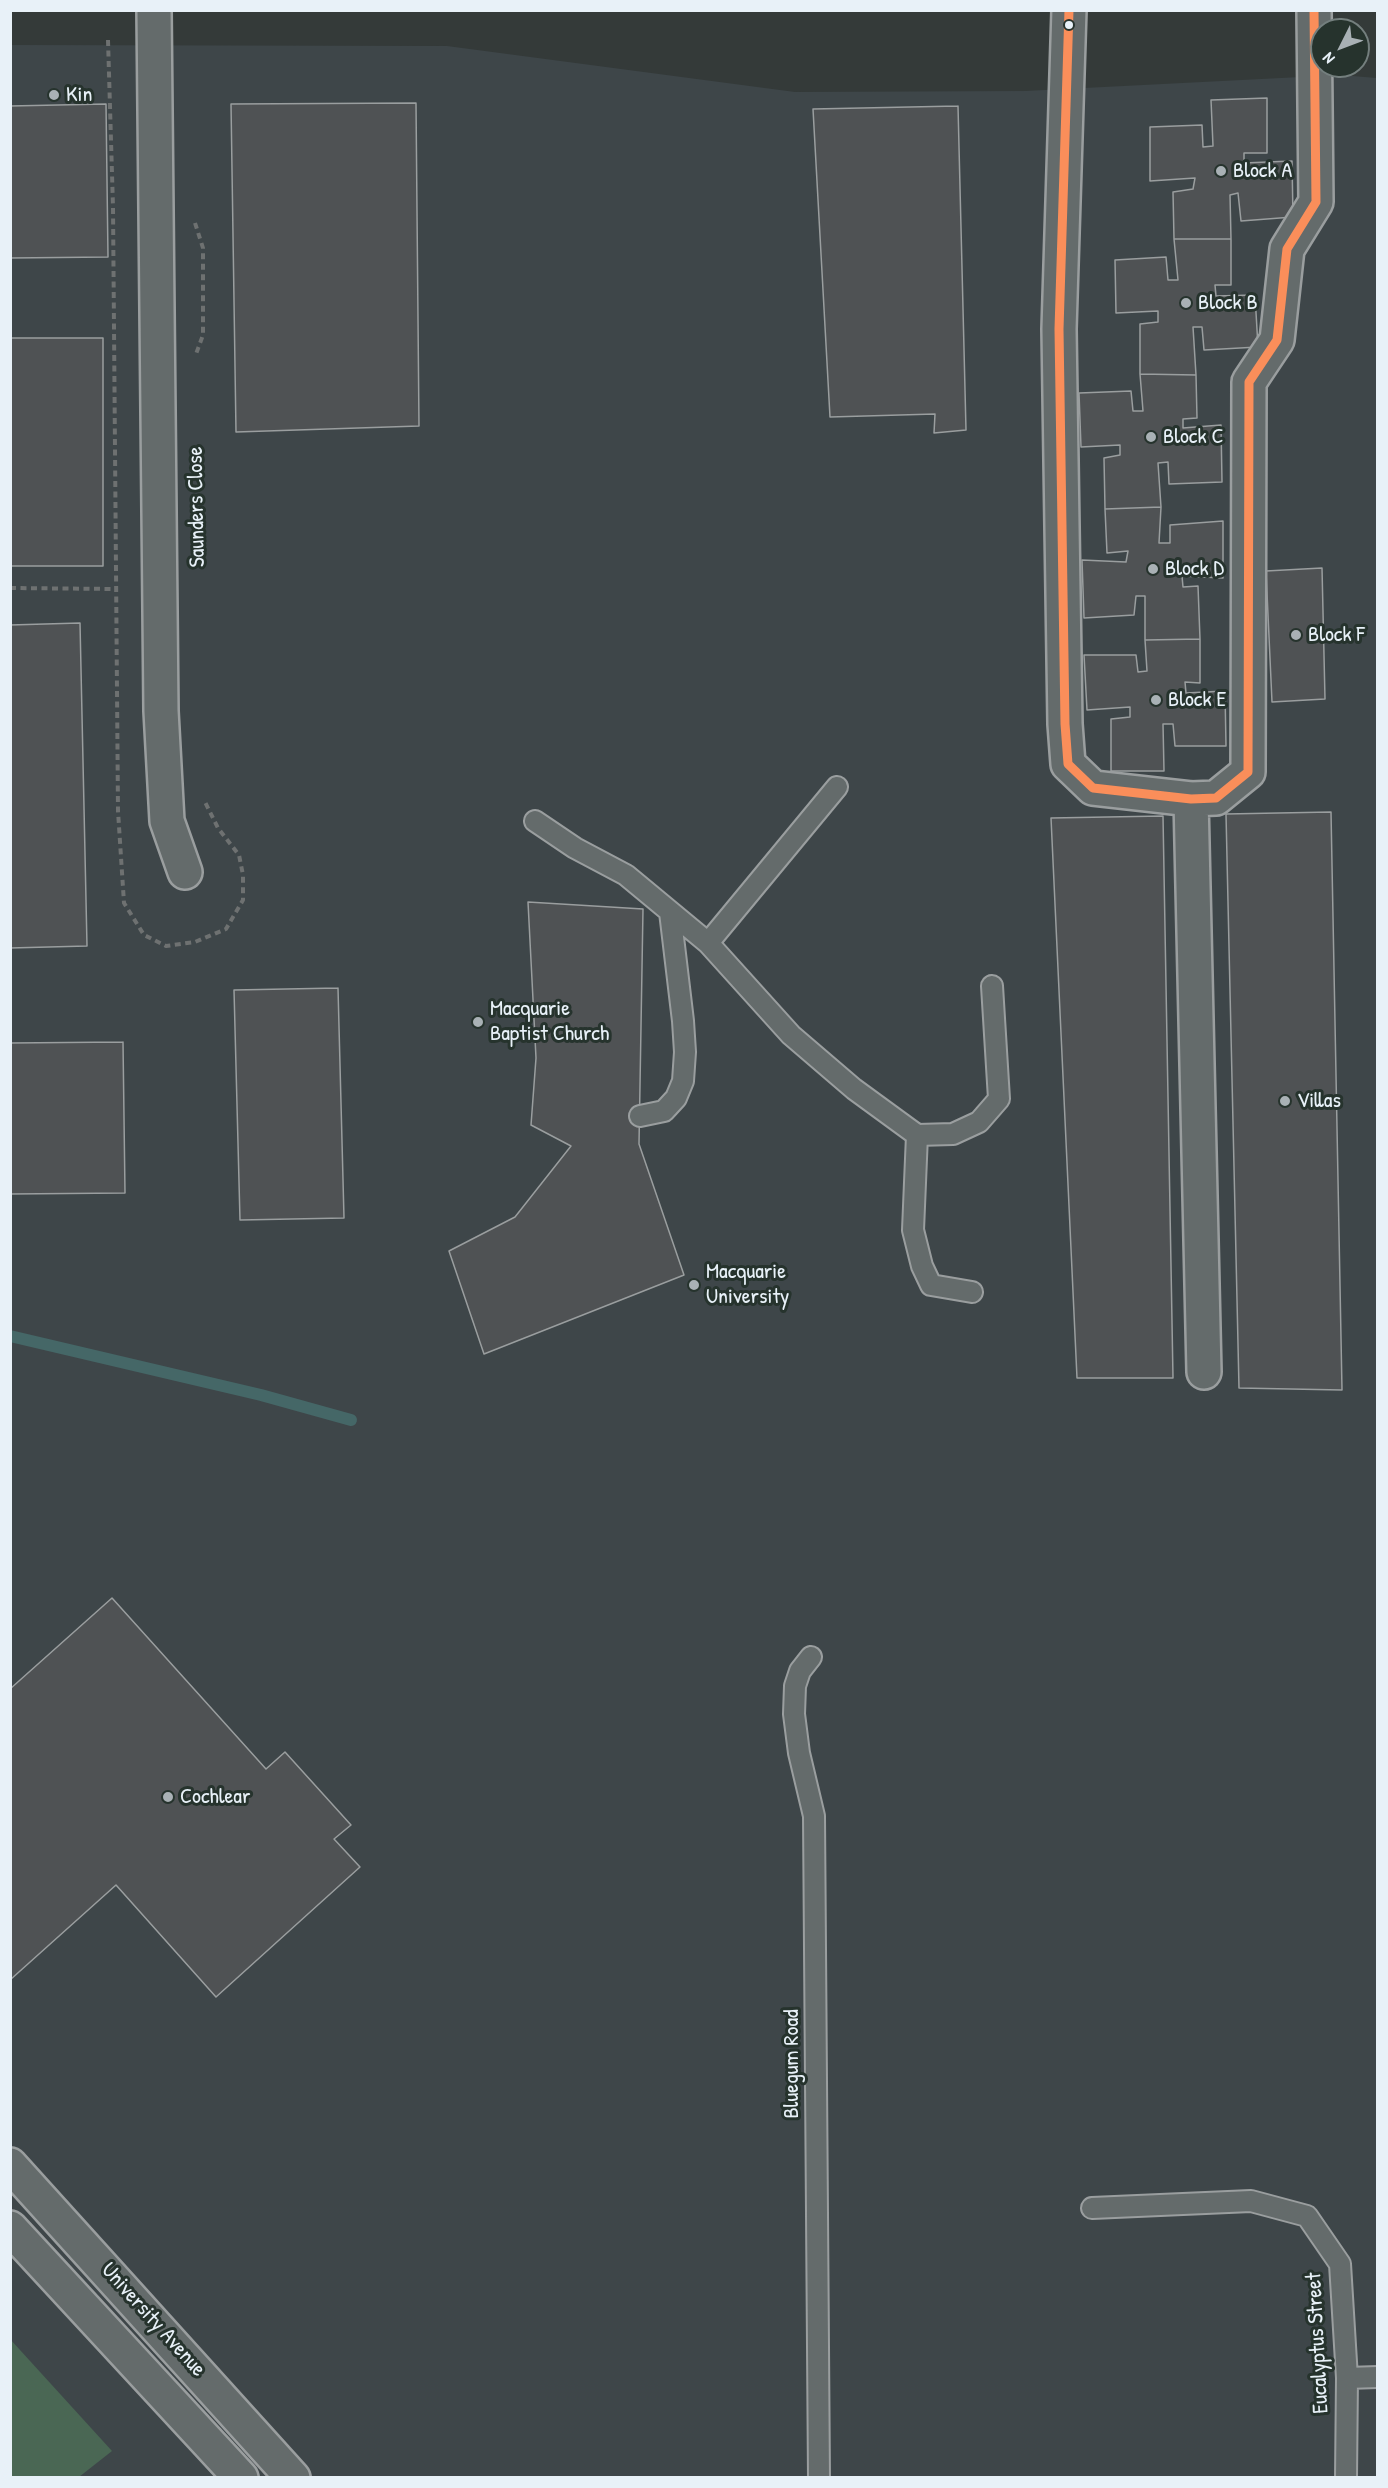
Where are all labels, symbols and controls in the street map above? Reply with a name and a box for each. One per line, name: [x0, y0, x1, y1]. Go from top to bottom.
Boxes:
north arrow: [1310, 18, 1370, 78]
unlabelled marker: [1063, 19, 1075, 31]
text: N: [1317, 48, 1339, 69]
place label: Kin: [66, 82, 92, 108]
marker: Kin: [47, 88, 61, 102]
place label: Block A: [1233, 158, 1292, 184]
marker: Block A: [1214, 164, 1228, 178]
place label: Block B: [1198, 290, 1258, 316]
marker: Block B: [1179, 296, 1193, 310]
place label: Block C: [1163, 424, 1224, 450]
marker: Block C: [1144, 430, 1158, 444]
street label: Saunders Close: [183, 446, 211, 568]
place label: Block D: [1165, 556, 1224, 582]
marker: Block D: [1146, 562, 1160, 576]
place label: Block F: [1308, 622, 1365, 648]
marker: Block F: [1289, 628, 1303, 642]
place label: Block E: [1168, 687, 1226, 713]
marker: Block E: [1149, 693, 1163, 707]
place label: Macquarie Baptist Church: [490, 996, 609, 1048]
marker: Macquarie Baptist Church: [471, 1015, 485, 1029]
place label: Villas: [1297, 1088, 1341, 1114]
marker: Villas: [1278, 1094, 1292, 1108]
place label: Macquarie University: [706, 1259, 789, 1310]
marker: Macquarie University: [687, 1278, 701, 1292]
place label: Cochlear: [180, 1784, 250, 1810]
marker: Cochlear: [161, 1790, 175, 1804]
street label: Bluegum Road: [779, 2009, 805, 2119]
street label: University Avenue: [95, 2258, 211, 2382]
street label: Eucalyptus Street: [1301, 2272, 1335, 2414]

